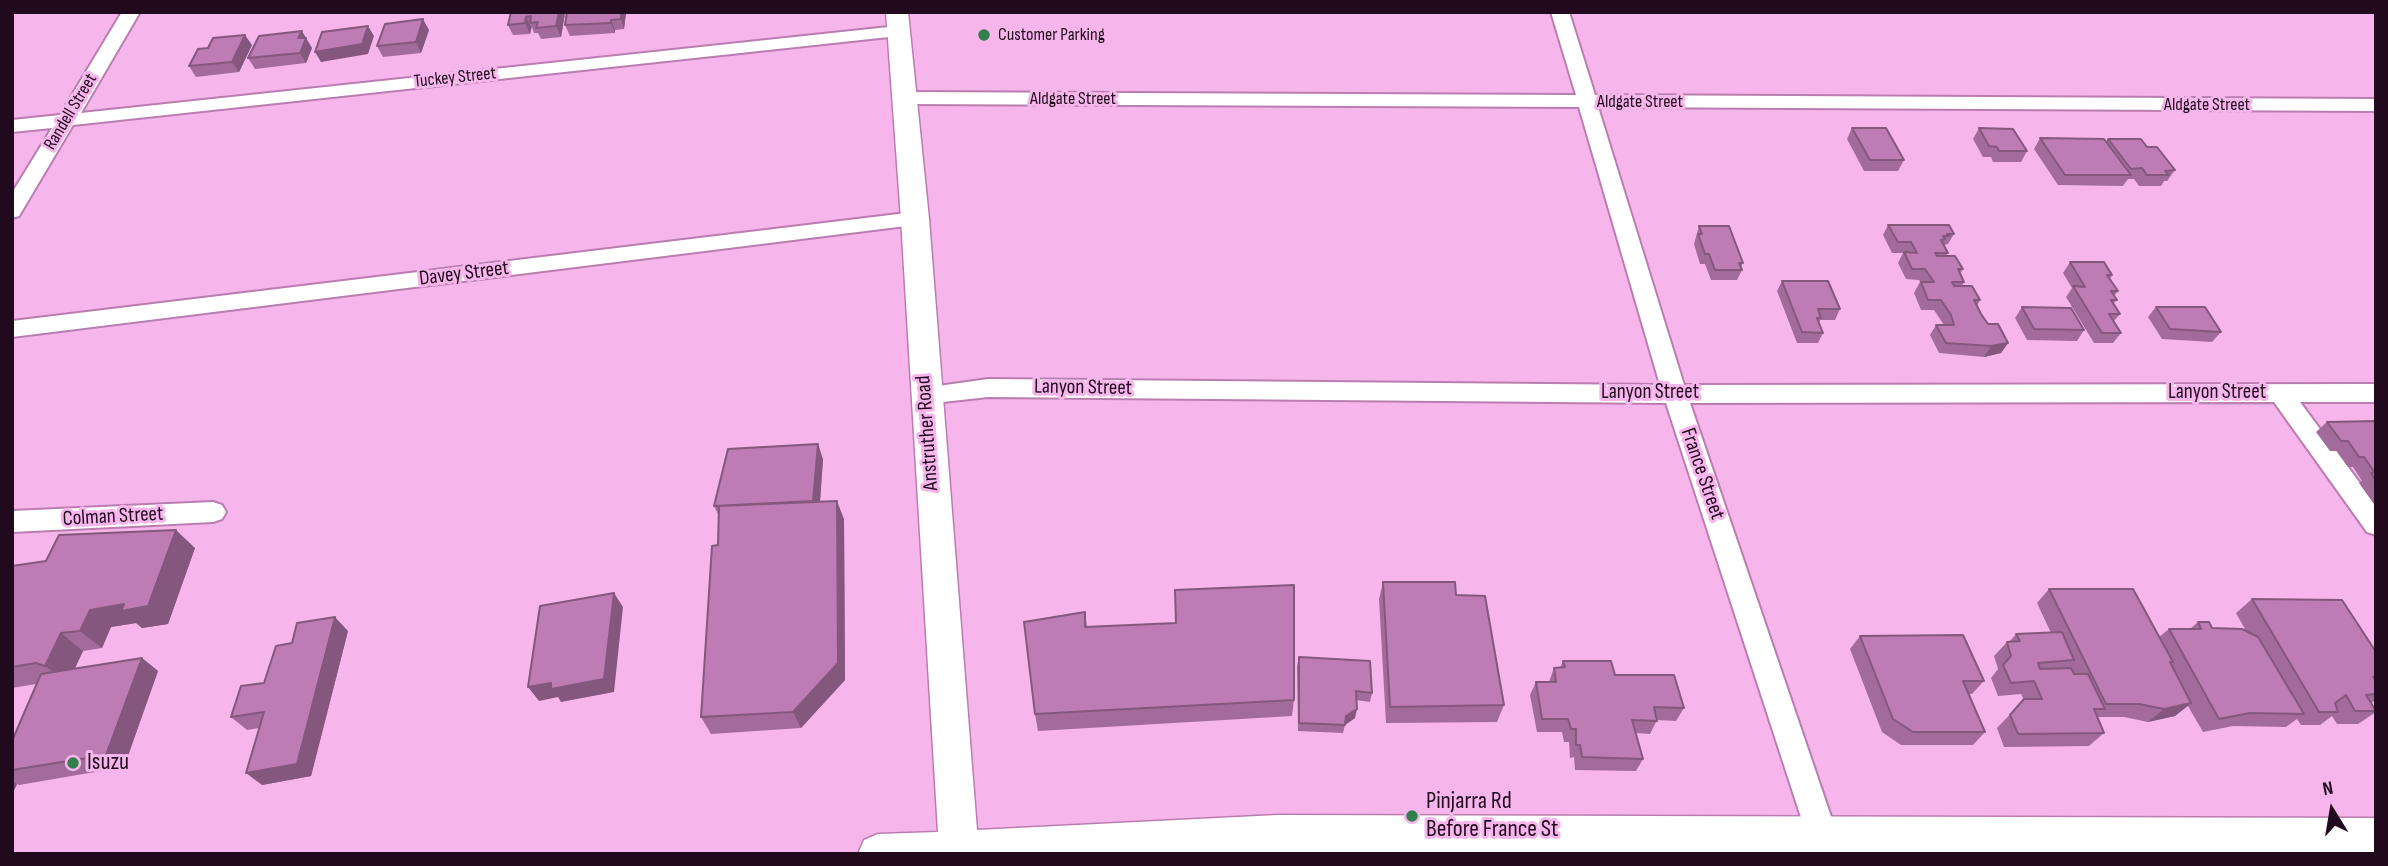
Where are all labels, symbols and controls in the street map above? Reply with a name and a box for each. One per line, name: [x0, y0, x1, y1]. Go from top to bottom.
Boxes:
place label: Customer Parking: [998, 24, 1105, 46]
marker: Customer Parking: [976, 27, 992, 43]
street label: Tuckey Street: [413, 63, 497, 93]
street label: Randell Street: [40, 70, 102, 154]
street label: Aldgate Street: [1030, 88, 1116, 110]
street label: Aldgate Street: [1597, 91, 1683, 113]
street label: Aldgate Street: [2164, 94, 2250, 116]
street label: Davey Street: [418, 256, 510, 292]
street label: Anstruther Road: [911, 375, 945, 491]
street label: Lanyon Street: [1034, 375, 1132, 401]
street label: Lanyon Street: [1601, 380, 1699, 406]
street label: Lanyon Street: [2168, 380, 2266, 406]
street label: France Street: [1675, 425, 1729, 523]
street label: Colman Street: [62, 502, 164, 532]
place label: Isuzu: [87, 749, 129, 777]
marker: Isuzu: [65, 755, 81, 771]
north arrow: [2297, 775, 2367, 845]
text: N: [2321, 777, 2335, 801]
place label: Pinjarra Rd Before France St: [1426, 788, 1558, 844]
marker: Pinjarra Rd Before France St: [1404, 808, 1420, 824]

